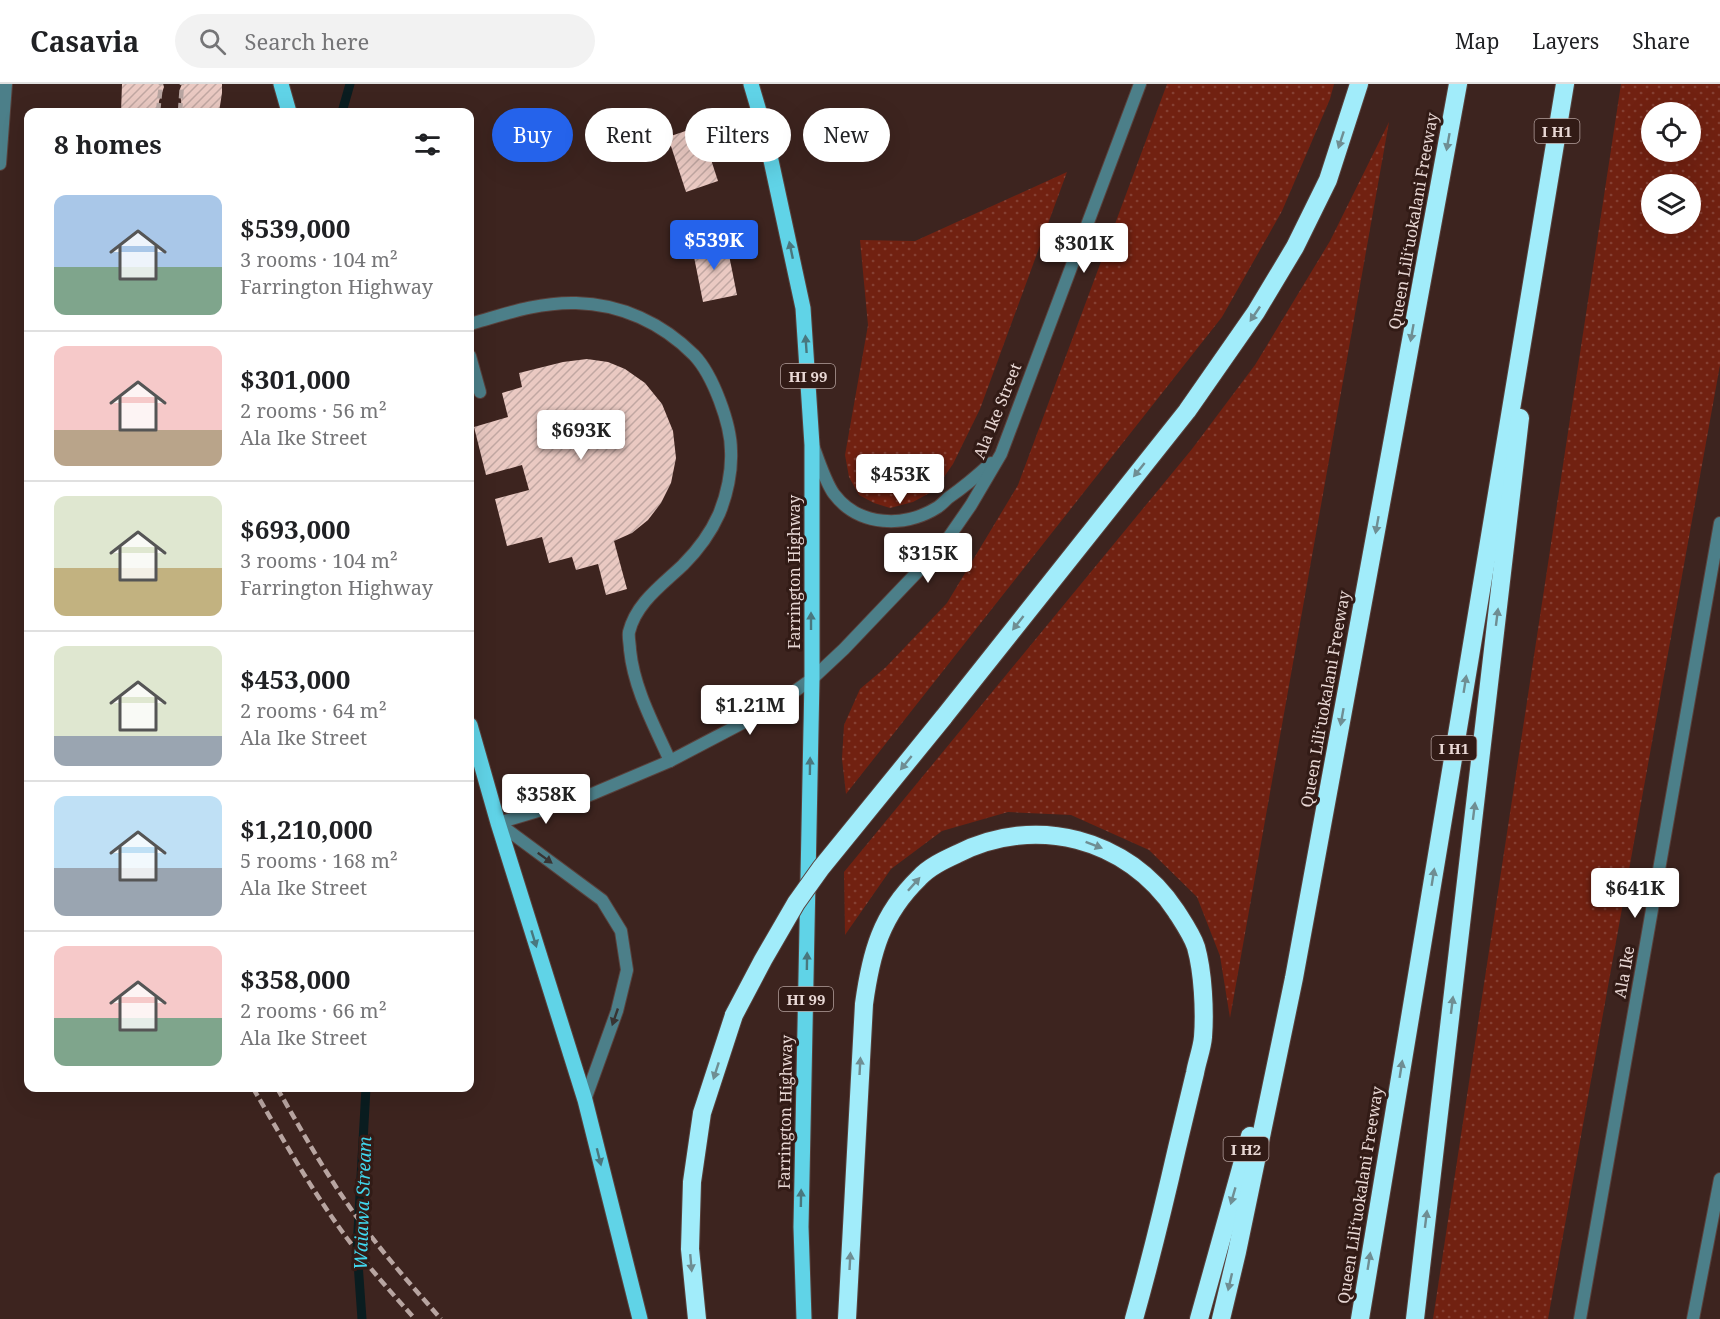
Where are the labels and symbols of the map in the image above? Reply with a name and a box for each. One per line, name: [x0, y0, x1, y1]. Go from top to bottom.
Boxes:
street label: Queen Liliʻuokalani Freeway: [1383, 110, 1443, 331]
road number: I H1: [1534, 119, 1580, 143]
one-way arrow: [1336, 131, 1345, 149]
one-way arrow: [1443, 132, 1452, 151]
pin: $539K: [672, 220, 756, 271]
pin: $301K: [1042, 223, 1126, 274]
one-way arrow: [786, 241, 795, 260]
one-way arrow: [1249, 305, 1261, 321]
one-way arrow: [1407, 324, 1416, 343]
one-way arrow: [801, 335, 810, 354]
street label: Ala Ike Street: [968, 359, 1026, 462]
road number: HI 99: [781, 364, 835, 388]
pin: $693K: [539, 410, 623, 461]
pin: $453K: [858, 454, 942, 505]
one-way arrow: [1133, 463, 1145, 478]
street label: Farrington Highway: [783, 494, 805, 649]
one-way arrow: [1372, 516, 1381, 535]
pin: $315K: [886, 533, 970, 584]
street label: Queen Liliʻuokalani Freeway: [1295, 588, 1355, 809]
one-way arrow: [1492, 608, 1502, 627]
one-way arrow: [806, 611, 816, 630]
one-way arrow: [1011, 615, 1024, 631]
one-way arrow: [1460, 674, 1469, 693]
pin: $1.21M: [701, 685, 799, 736]
one-way arrow: [1337, 708, 1346, 727]
road number: I H1: [1432, 736, 1476, 760]
one-way arrow: [900, 755, 913, 770]
one-way arrow: [805, 756, 815, 775]
pin: $358K: [504, 774, 588, 825]
one-way arrow: [1469, 801, 1479, 820]
one-way arrow: [1085, 841, 1103, 851]
one-way arrow: [537, 852, 553, 864]
one-way arrow: [1428, 867, 1437, 886]
pin: $641K: [1593, 868, 1677, 919]
one-way arrow: [907, 877, 920, 892]
one-way arrow: [530, 930, 540, 948]
street label: Ala Ike: [1609, 944, 1639, 1000]
one-way arrow: [802, 951, 812, 970]
road number: HI 99: [779, 987, 833, 1011]
one-way arrow: [1447, 995, 1456, 1014]
one-way arrow: [609, 1008, 619, 1026]
street label: Farrington Highway: [773, 1034, 797, 1189]
one-way arrow: [856, 1056, 865, 1075]
one-way arrow: [1397, 1059, 1406, 1078]
one-way arrow: [711, 1062, 720, 1080]
street label: Queen Liliʻuokalani Freeway: [1332, 1084, 1388, 1305]
water label: Waiawa Stream: [348, 1136, 376, 1270]
road number: I H2: [1224, 1137, 1268, 1161]
one-way arrow: [595, 1148, 604, 1166]
one-way arrow: [1228, 1187, 1237, 1205]
one-way arrow: [797, 1188, 806, 1207]
one-way arrow: [1422, 1210, 1431, 1229]
one-way arrow: [845, 1251, 854, 1270]
one-way arrow: [1365, 1252, 1374, 1271]
one-way arrow: [686, 1253, 696, 1272]
one-way arrow: [1224, 1273, 1234, 1291]

